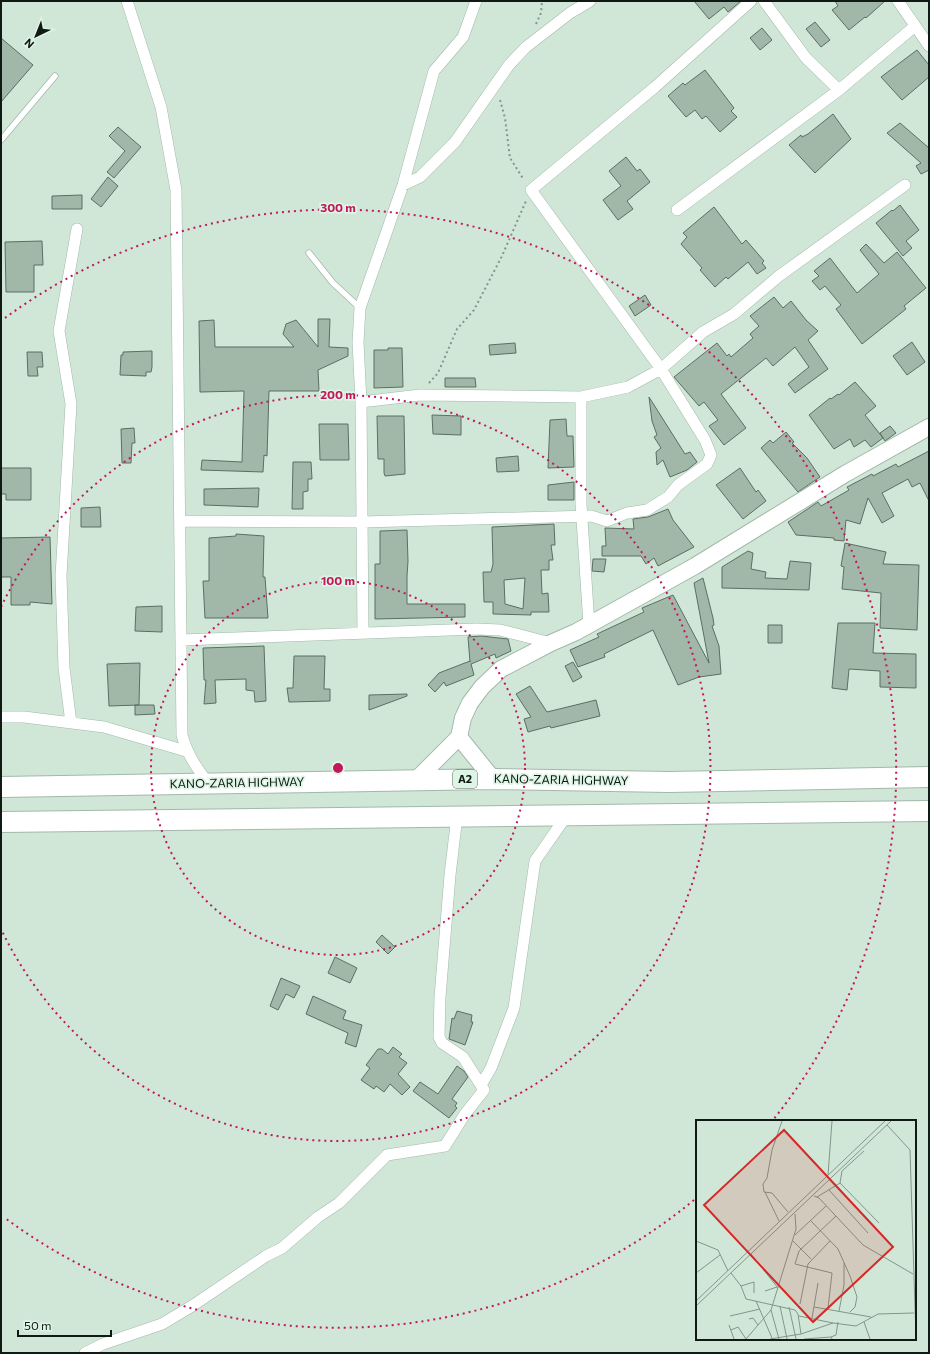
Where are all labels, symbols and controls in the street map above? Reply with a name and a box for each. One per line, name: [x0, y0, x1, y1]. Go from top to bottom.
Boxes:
north arrow: [16, 16, 56, 56]
text: N: [21, 36, 36, 51]
text: 300 m: [320, 200, 356, 214]
text: 200 m: [320, 387, 356, 401]
text: 100 m: [321, 573, 355, 587]
centre of rings: [331, 761, 345, 775]
road number: A2: [453, 770, 477, 788]
street label: KANO-ZARIA HIGHWAY: [494, 771, 629, 787]
street label: KANO-ZARIA HIGHWAY: [170, 774, 305, 790]
inset map: [696, 1120, 916, 1340]
scale bar: [18, 1312, 111, 1338]
text: 50 m: [24, 1318, 52, 1332]

